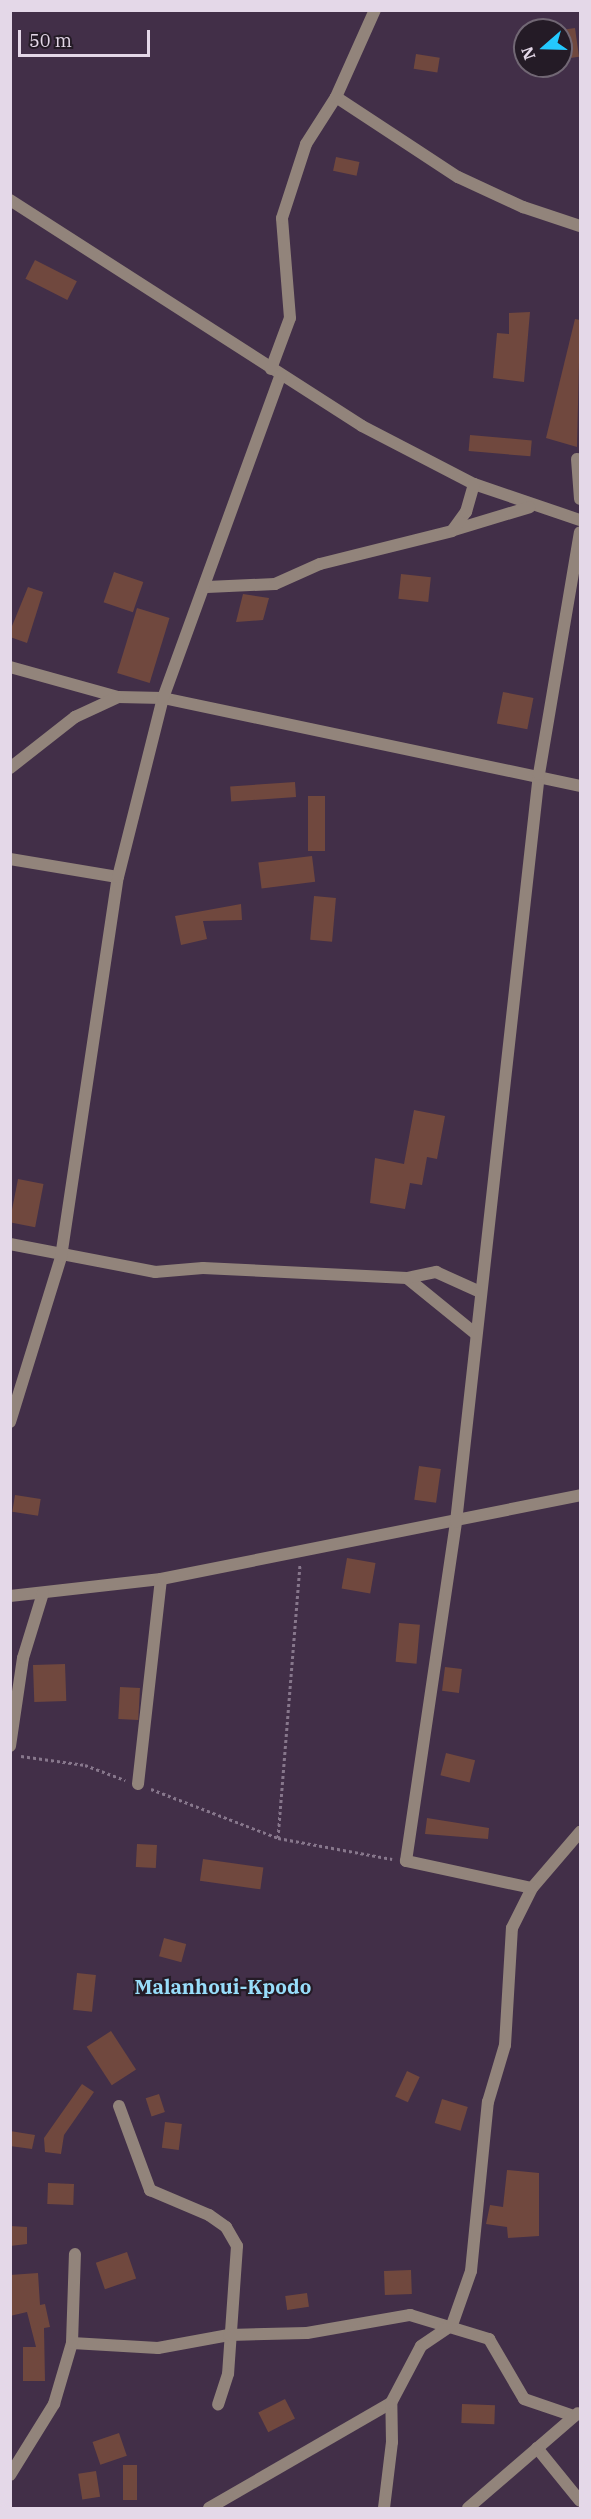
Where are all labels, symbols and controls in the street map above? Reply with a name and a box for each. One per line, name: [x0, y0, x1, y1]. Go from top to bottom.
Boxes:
scale bar: [21, 18, 153, 56]
north arrow: [513, 18, 573, 78]
text: 50 m: [29, 29, 72, 52]
text: N: [516, 44, 540, 63]
district label: Malanhoui-Kpodo: [135, 1974, 311, 1998]

